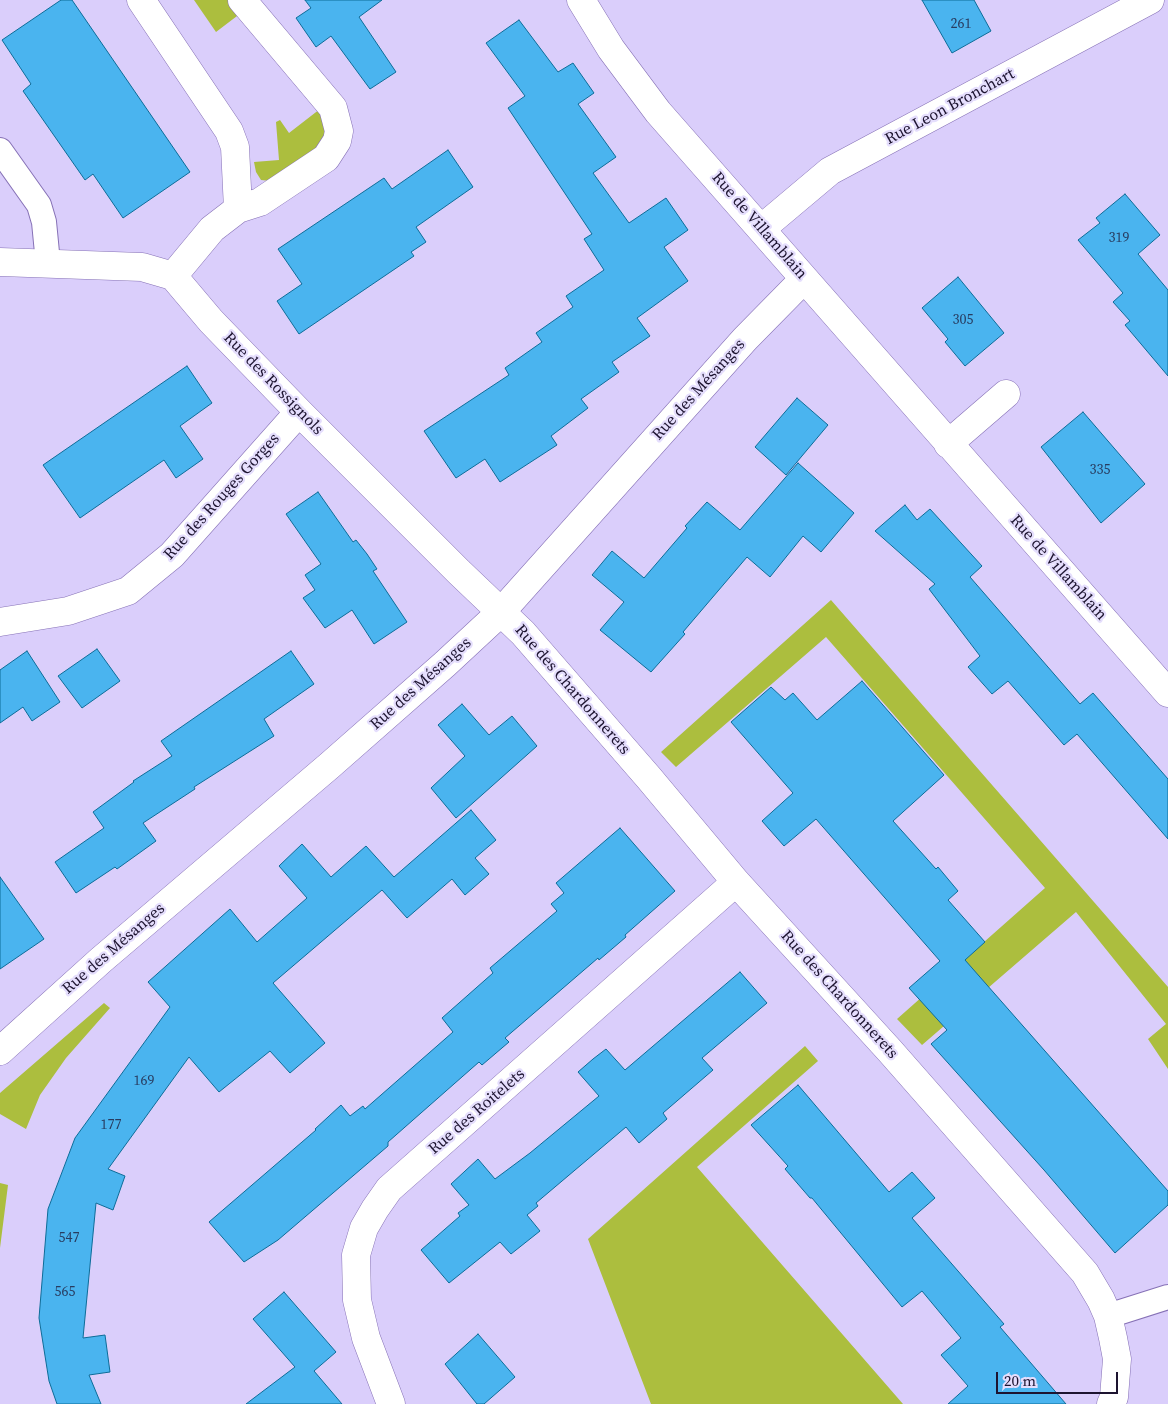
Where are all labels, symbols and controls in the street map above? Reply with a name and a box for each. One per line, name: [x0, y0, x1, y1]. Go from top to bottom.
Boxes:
house number: 261: [951, 16, 971, 32]
street label: Rue Leon Bronchart: [882, 65, 1018, 149]
street label: Rue de Villamblain: [707, 169, 811, 283]
house number: 319: [1109, 230, 1129, 246]
house number: 305: [953, 312, 973, 328]
street label: Rue des Rossignols: [219, 329, 327, 439]
street label: Rue des Mésanges: [649, 335, 749, 445]
street label: Rue des Rouges Gorges: [160, 430, 284, 564]
house number: 335: [1090, 462, 1110, 478]
street label: Rue de Villamblain: [1006, 511, 1110, 625]
street label: Rue des Chardonnerets: [510, 621, 634, 759]
street label: Rue des Mésanges: [366, 634, 476, 734]
street label: Rue des Mésanges: [59, 899, 169, 999]
street label: Rue des Chardonnerets: [776, 927, 902, 1063]
street label: Rue des Roitelets: [425, 1065, 529, 1159]
house number: 169: [134, 1073, 154, 1089]
house number: 177: [101, 1117, 121, 1133]
house number: 547: [59, 1230, 79, 1246]
house number: 565: [55, 1284, 75, 1300]
scale bar: [998, 1362, 1120, 1394]
text: 20 m: [1004, 1370, 1036, 1391]

